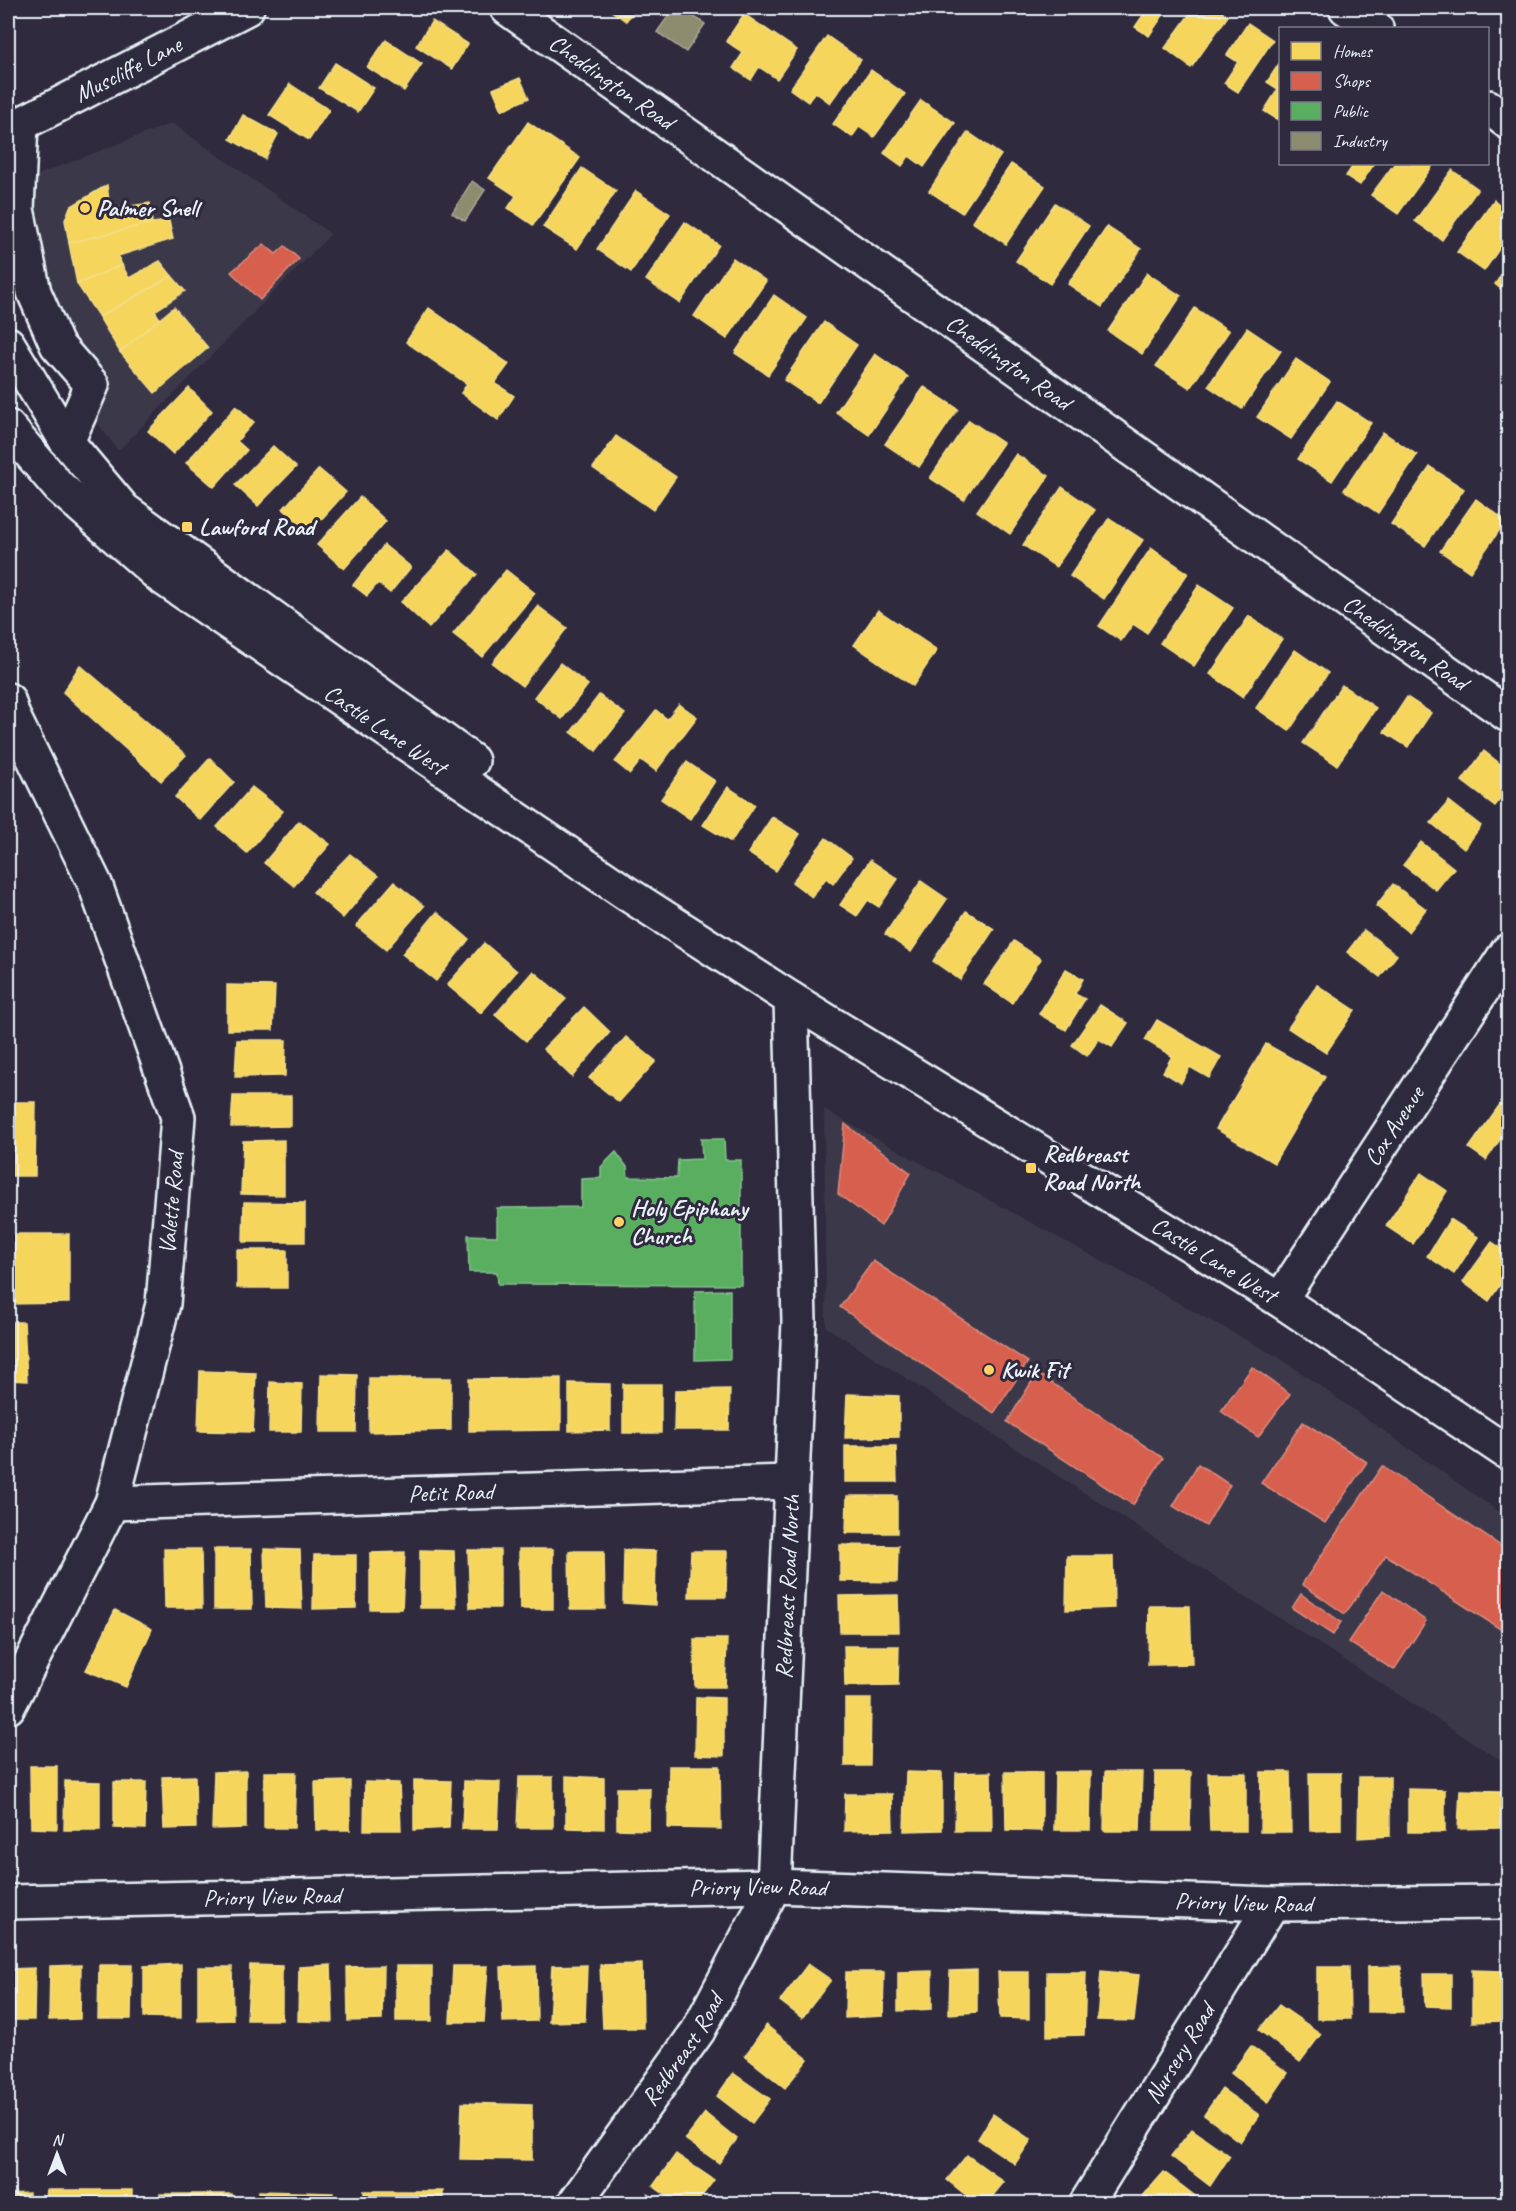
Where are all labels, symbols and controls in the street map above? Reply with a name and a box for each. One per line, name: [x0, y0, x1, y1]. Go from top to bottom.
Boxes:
street label: Cheddington Road: [543, 27, 683, 138]
legend: [1279, 27, 1489, 165]
street label: Muscliffe Lane: [69, 28, 188, 109]
text: Homes: [1333, 40, 1373, 62]
text: Shops: [1333, 70, 1372, 92]
text: Public: [1333, 100, 1370, 122]
text: Industry: [1333, 130, 1388, 152]
place label: Palmer Snell: [97, 193, 203, 223]
marker: Palmer Snell: [78, 201, 92, 215]
street label: Cheddington Road: [940, 308, 1080, 419]
place label: Lawford Road: [199, 512, 318, 542]
marker: Lawford Road: [180, 520, 194, 534]
street label: Cheddington Road: [1337, 588, 1477, 699]
street label: Castle Lane West: [319, 677, 455, 783]
street label: Cox Avenue: [1357, 1078, 1432, 1171]
place label: Redbreast Road North: [1043, 1139, 1142, 1197]
street label: Valette Road: [152, 1147, 191, 1255]
marker: Redbreast Road North: [1024, 1161, 1038, 1175]
place label: Holy Epiphany Church: [631, 1193, 751, 1251]
street label: Castle Lane West: [1146, 1210, 1285, 1311]
marker: Holy Epiphany Church: [612, 1215, 626, 1229]
place label: Kwik Fit: [1001, 1355, 1072, 1385]
marker: Kwik Fit: [982, 1363, 996, 1377]
street label: Petit Road: [408, 1476, 497, 1509]
street label: Redbreast Road North: [768, 1493, 806, 1680]
street label: Priory View Road: [689, 1871, 831, 1903]
street label: Priory View Road: [203, 1880, 345, 1913]
street label: Priory View Road: [1174, 1885, 1316, 1919]
street label: Redbreast Road: [634, 1985, 732, 2111]
street label: Nursery Road: [1137, 1995, 1223, 2109]
north arrow: [27, 2124, 87, 2184]
text: N: [52, 2130, 65, 2150]

